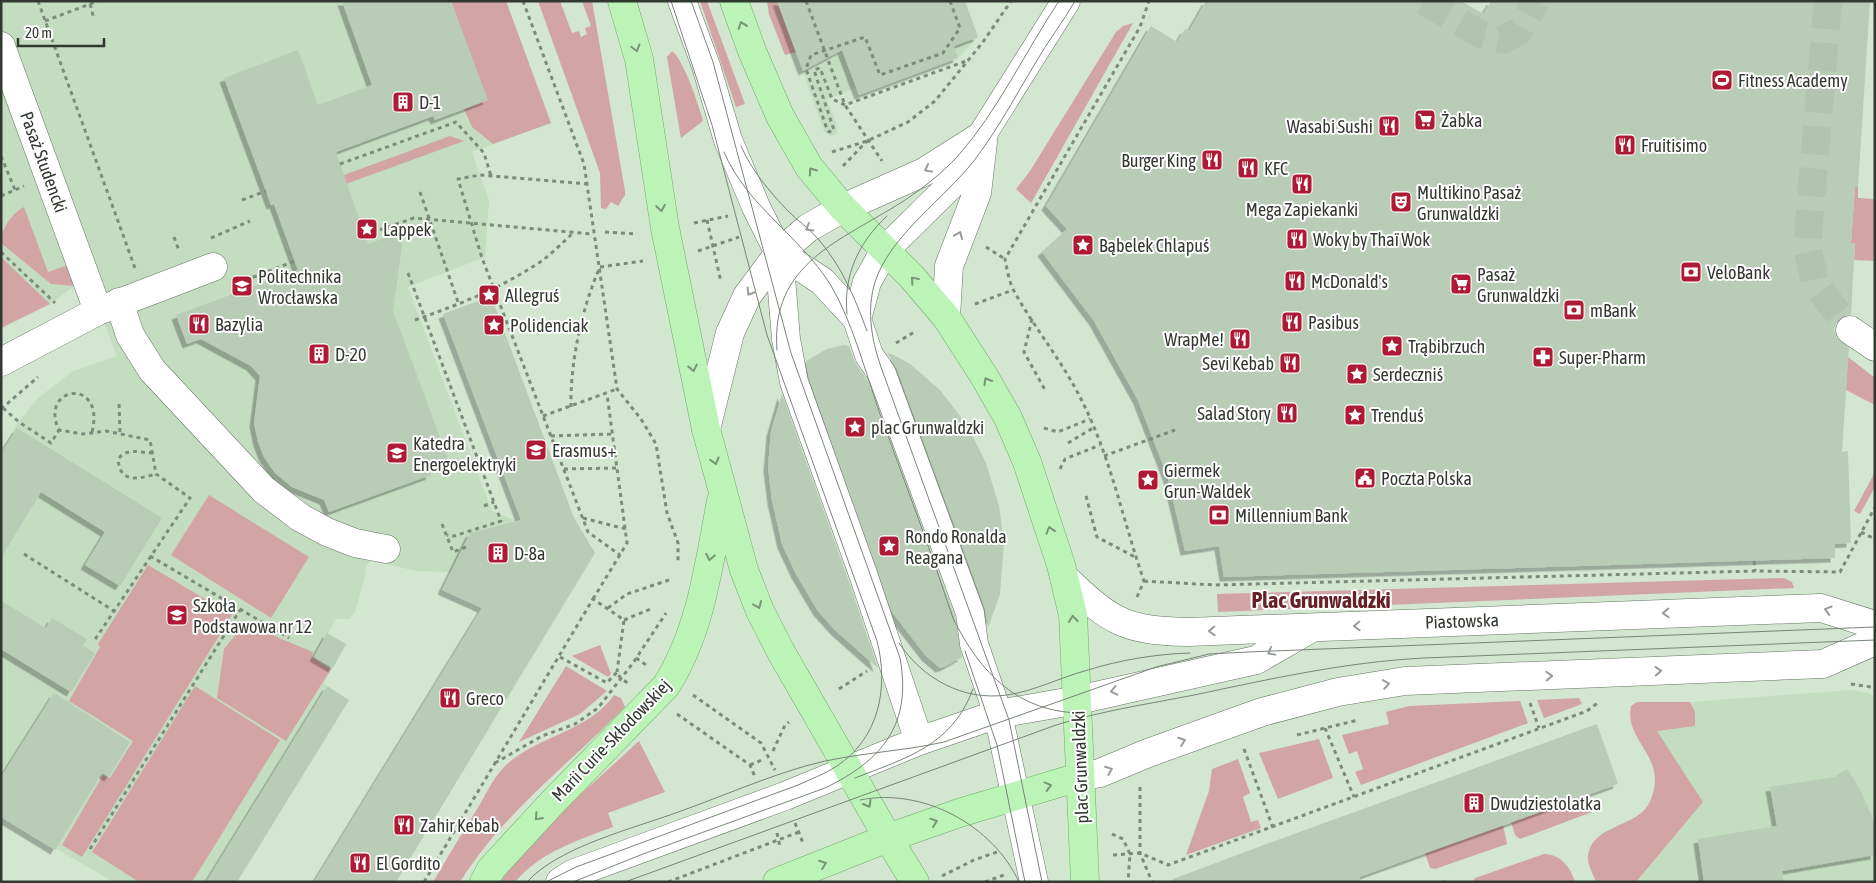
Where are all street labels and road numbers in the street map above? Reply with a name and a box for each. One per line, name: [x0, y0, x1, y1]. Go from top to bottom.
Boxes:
street label: Pasaż Studencki: [16, 109, 72, 215]
street label: Piastowska: [1425, 609, 1499, 633]
street label: Marii Curie-Skłodowskiej: [547, 675, 675, 805]
street label: plac Grunwaldzki: [1068, 710, 1092, 824]

